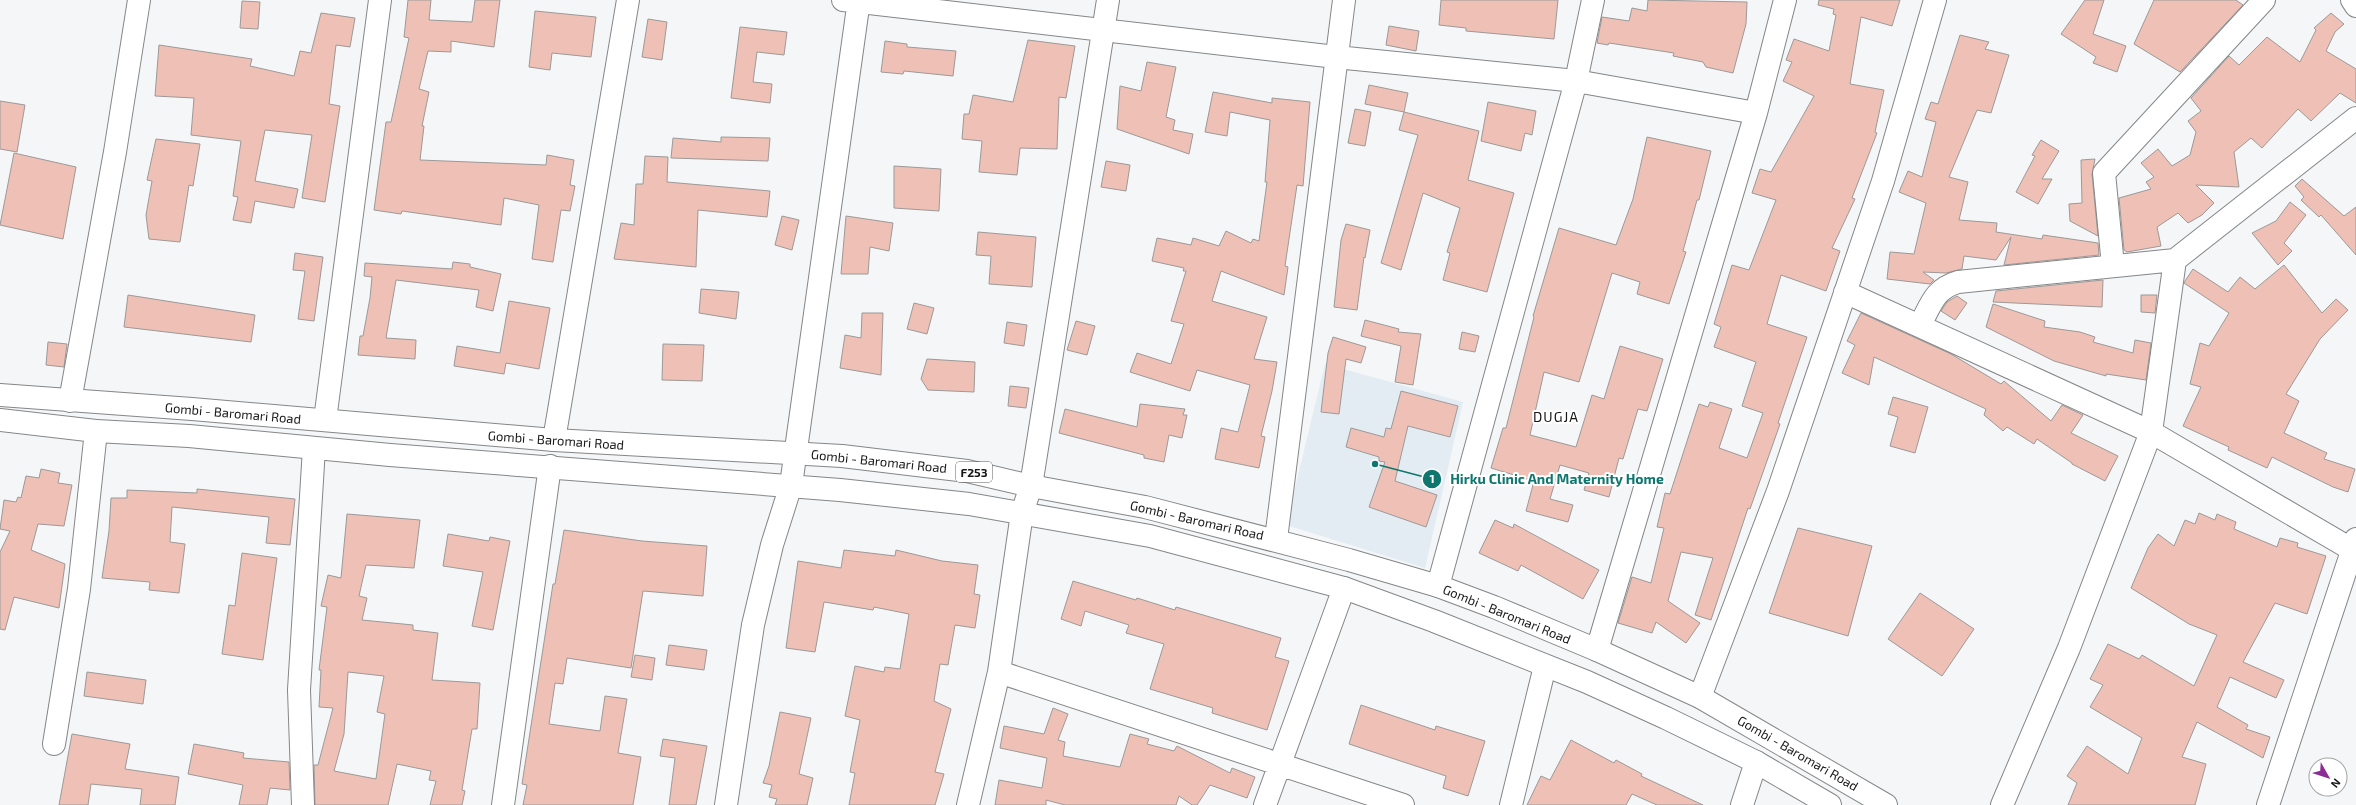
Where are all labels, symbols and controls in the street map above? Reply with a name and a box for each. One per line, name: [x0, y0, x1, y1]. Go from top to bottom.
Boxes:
street label: Gombi - Baromari Road: [164, 399, 302, 427]
district label: DUGJA: [1533, 408, 1579, 425]
street label: Gombi - Baromari Road: [487, 427, 625, 453]
street label: Gombi - Baromari Road: [810, 446, 948, 476]
road number: F253: [956, 462, 992, 482]
callout: Hirku Clinic And Maternity Home: [1422, 466, 1673, 492]
text: Hirku Clinic And Maternity Home: [1450, 470, 1664, 487]
text: 1: [1429, 471, 1435, 485]
street label: Gombi - Baromari Road: [1129, 497, 1265, 543]
street label: Gombi - Baromari Road: [1441, 581, 1573, 647]
street label: Gombi - Baromari Road: [1735, 712, 1861, 794]
north arrow: [2308, 757, 2348, 797]
text: N: [2329, 776, 2344, 791]

